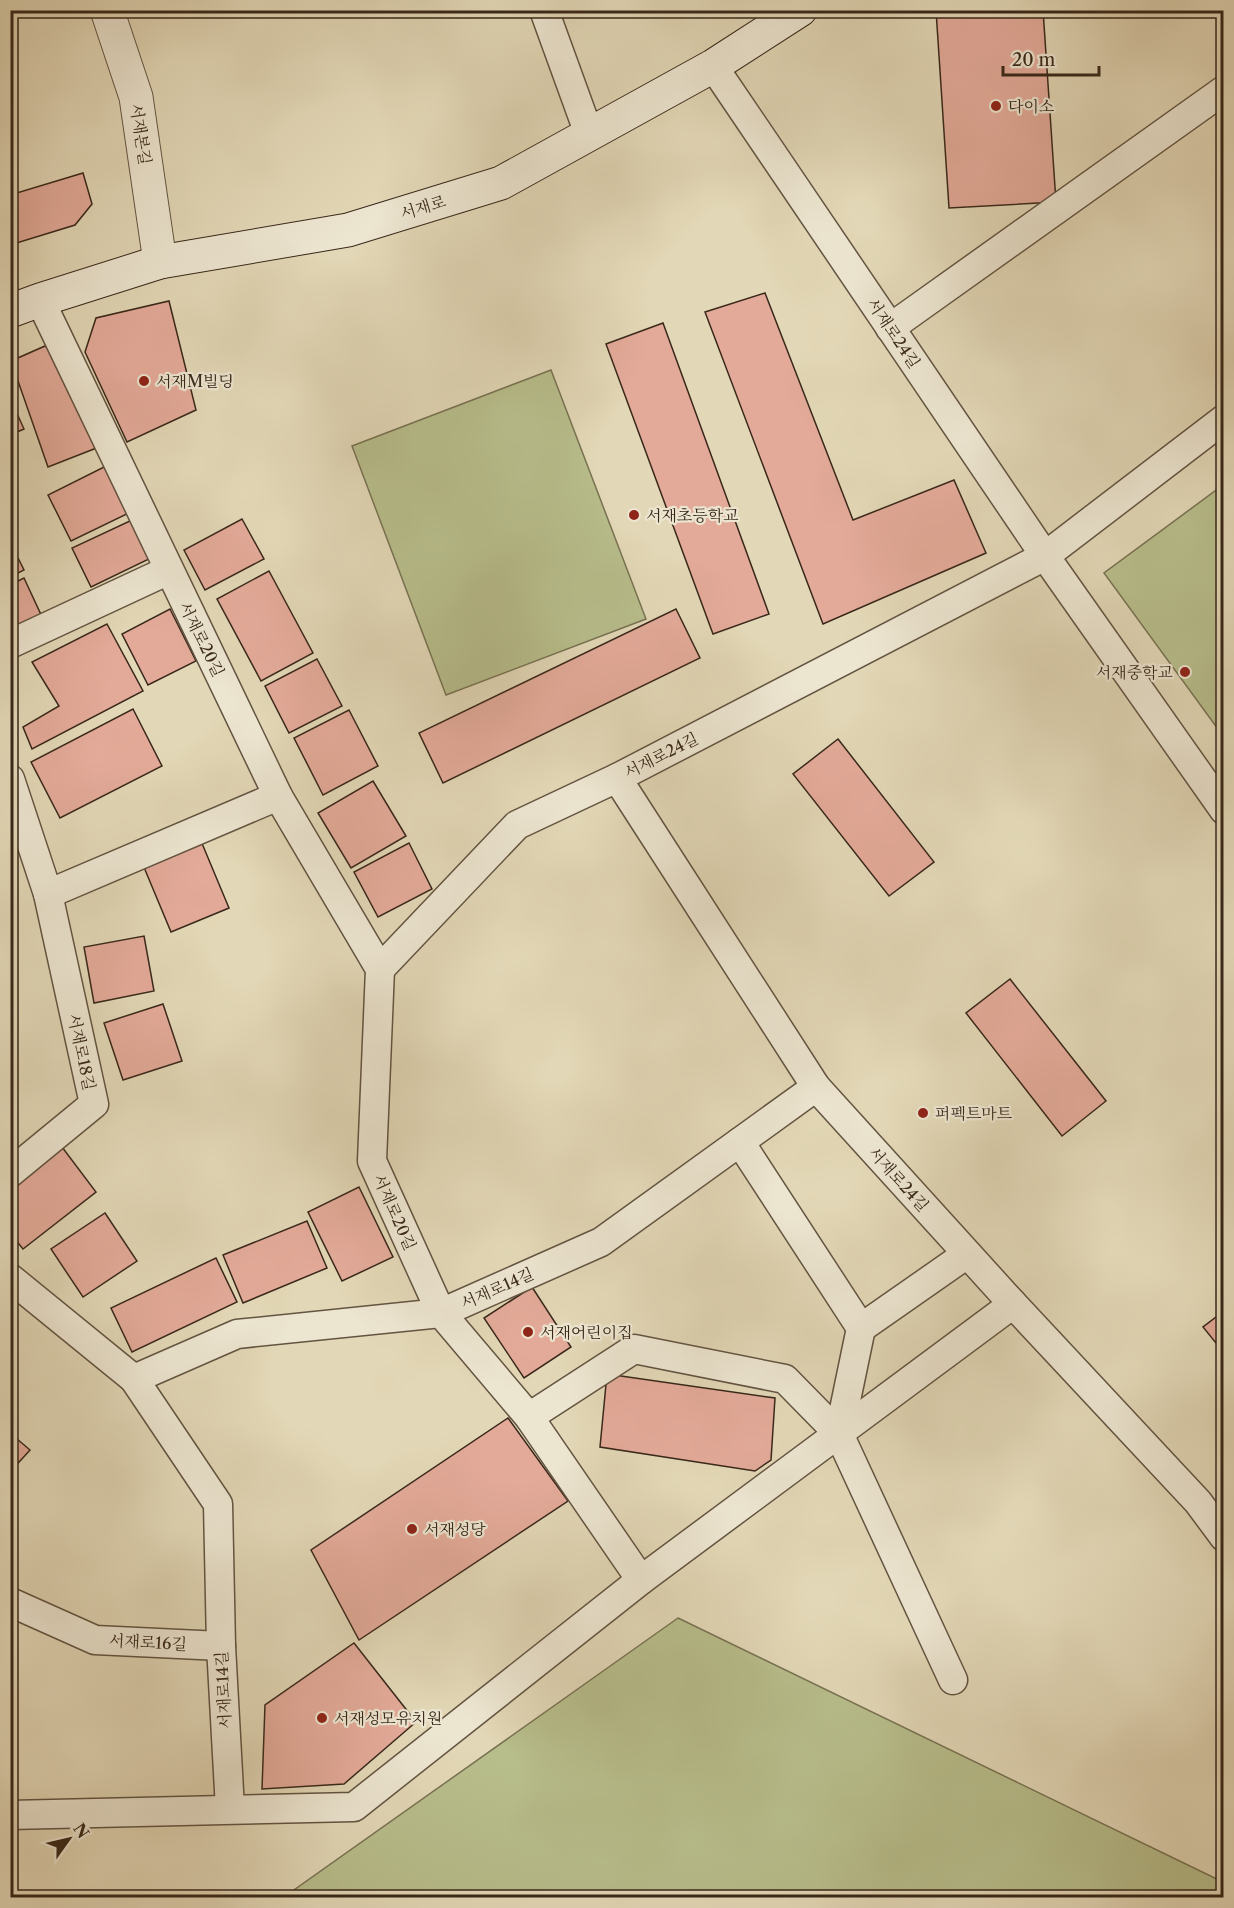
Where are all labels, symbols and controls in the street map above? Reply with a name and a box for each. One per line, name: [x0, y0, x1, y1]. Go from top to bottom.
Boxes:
scale bar: [1003, 39, 1099, 77]
text: 20 m: [1012, 49, 1056, 71]
place label: 다이소: [1008, 96, 1054, 116]
marker: 다이소: [989, 99, 1003, 113]
street label: 서재본길: [126, 102, 156, 166]
street label: 서재로: [398, 191, 449, 223]
street label: 서재로24길: [863, 294, 925, 372]
place label: 서재M빌딩: [156, 371, 234, 391]
marker: 서재M빌딩: [137, 374, 151, 388]
place label: 서재초등학교: [646, 505, 739, 525]
marker: 서재초등학교: [627, 508, 641, 522]
street label: 서재로20길: [175, 598, 229, 680]
place label: 서재중학교: [1096, 662, 1173, 682]
marker: 서재중학교: [1178, 665, 1192, 679]
street label: 서재로24길: [621, 728, 701, 782]
street label: 서재로18길: [64, 1012, 100, 1092]
place label: 퍼펙트마트: [935, 1103, 1013, 1123]
marker: 퍼펙트마트: [916, 1106, 930, 1120]
street label: 서재로24길: [865, 1142, 933, 1216]
street label: 서재로20길: [369, 1171, 421, 1253]
street label: 서재로14길: [457, 1263, 537, 1313]
place label: 서재어린이집: [540, 1322, 633, 1342]
marker: 서재어린이집: [521, 1325, 535, 1339]
place label: 서재성당: [424, 1519, 486, 1539]
marker: 서재성당: [405, 1522, 419, 1536]
street label: 서재로16길: [109, 1630, 187, 1654]
street label: 서재로14길: [211, 1651, 235, 1729]
place label: 서재성모유치원: [334, 1708, 442, 1728]
marker: 서재성모유치원: [315, 1711, 329, 1725]
north arrow: [39, 1809, 99, 1869]
text: N: [69, 1819, 94, 1842]

